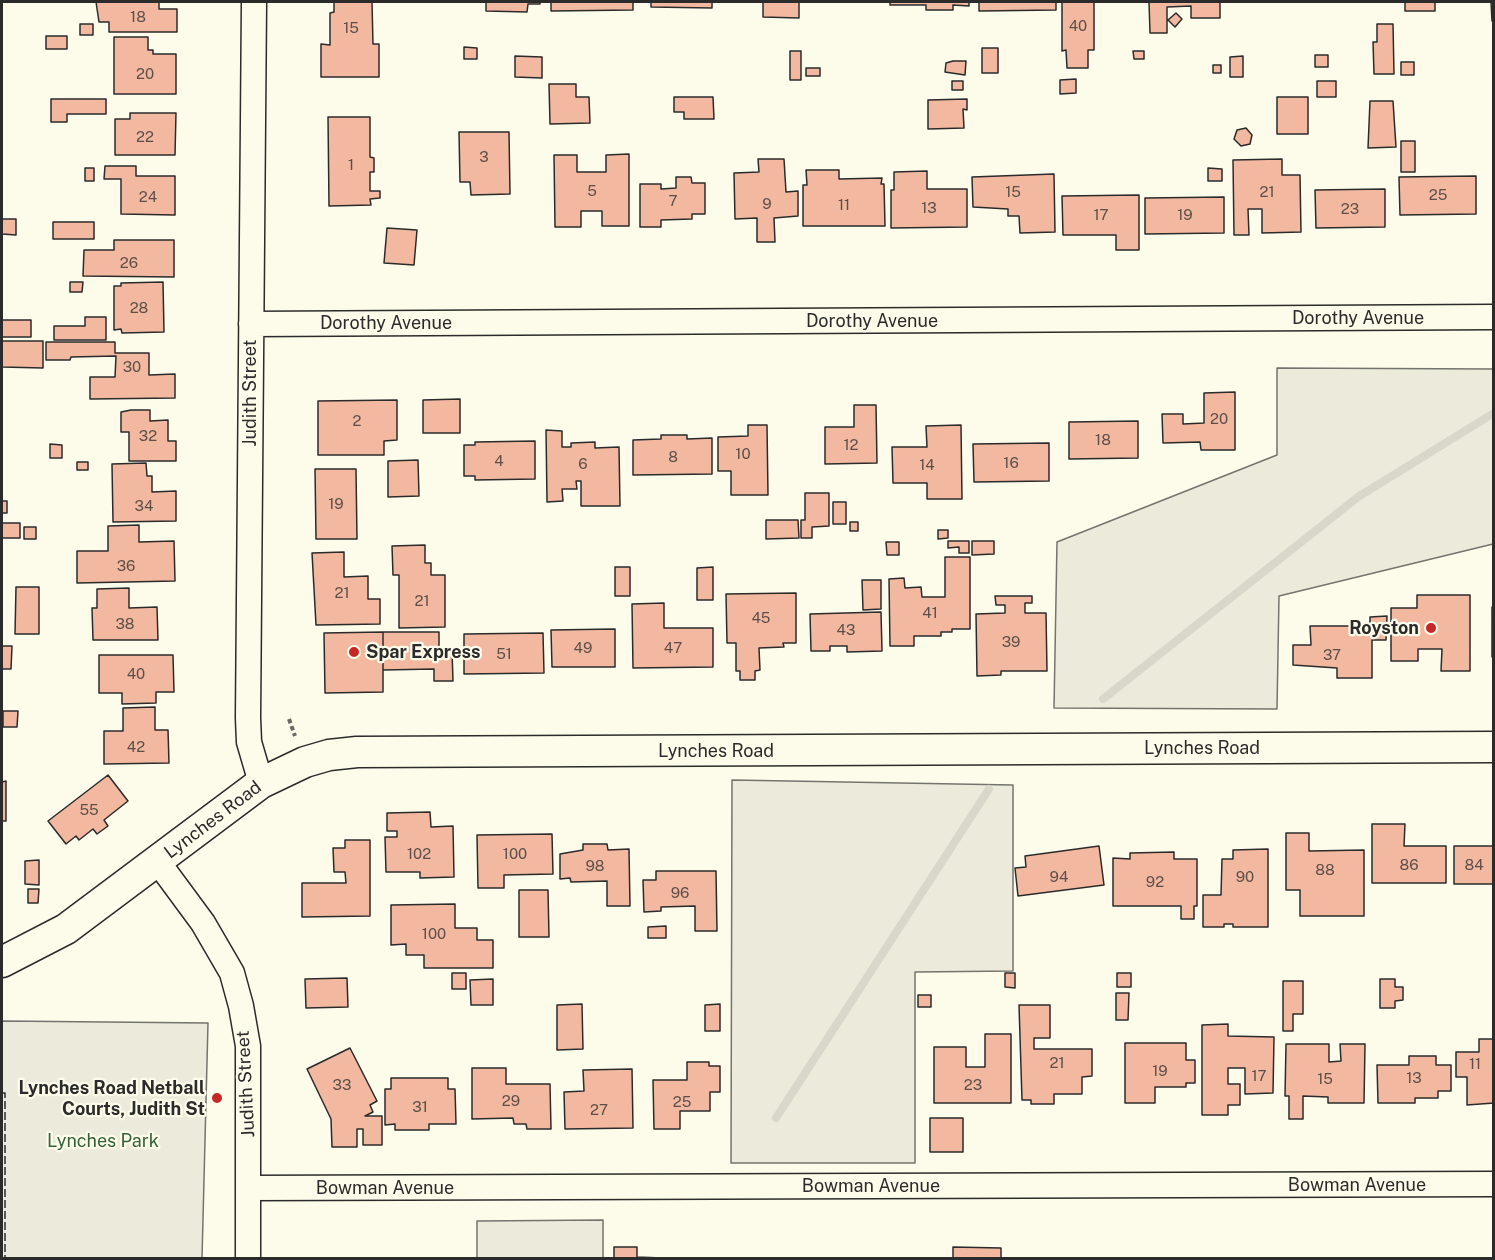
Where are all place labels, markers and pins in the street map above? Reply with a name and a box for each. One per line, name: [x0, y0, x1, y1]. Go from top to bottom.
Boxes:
place label: Royston: [1349, 617, 1419, 639]
marker: Royston: [1424, 621, 1438, 635]
place label: Spar Express: [366, 641, 480, 663]
marker: Spar Express: [347, 645, 361, 659]
place label: Lynches Road Netball Courts, Judith St: [19, 1077, 205, 1120]
marker: Lynches Road Netball Courts, Judith St: [210, 1091, 224, 1105]

